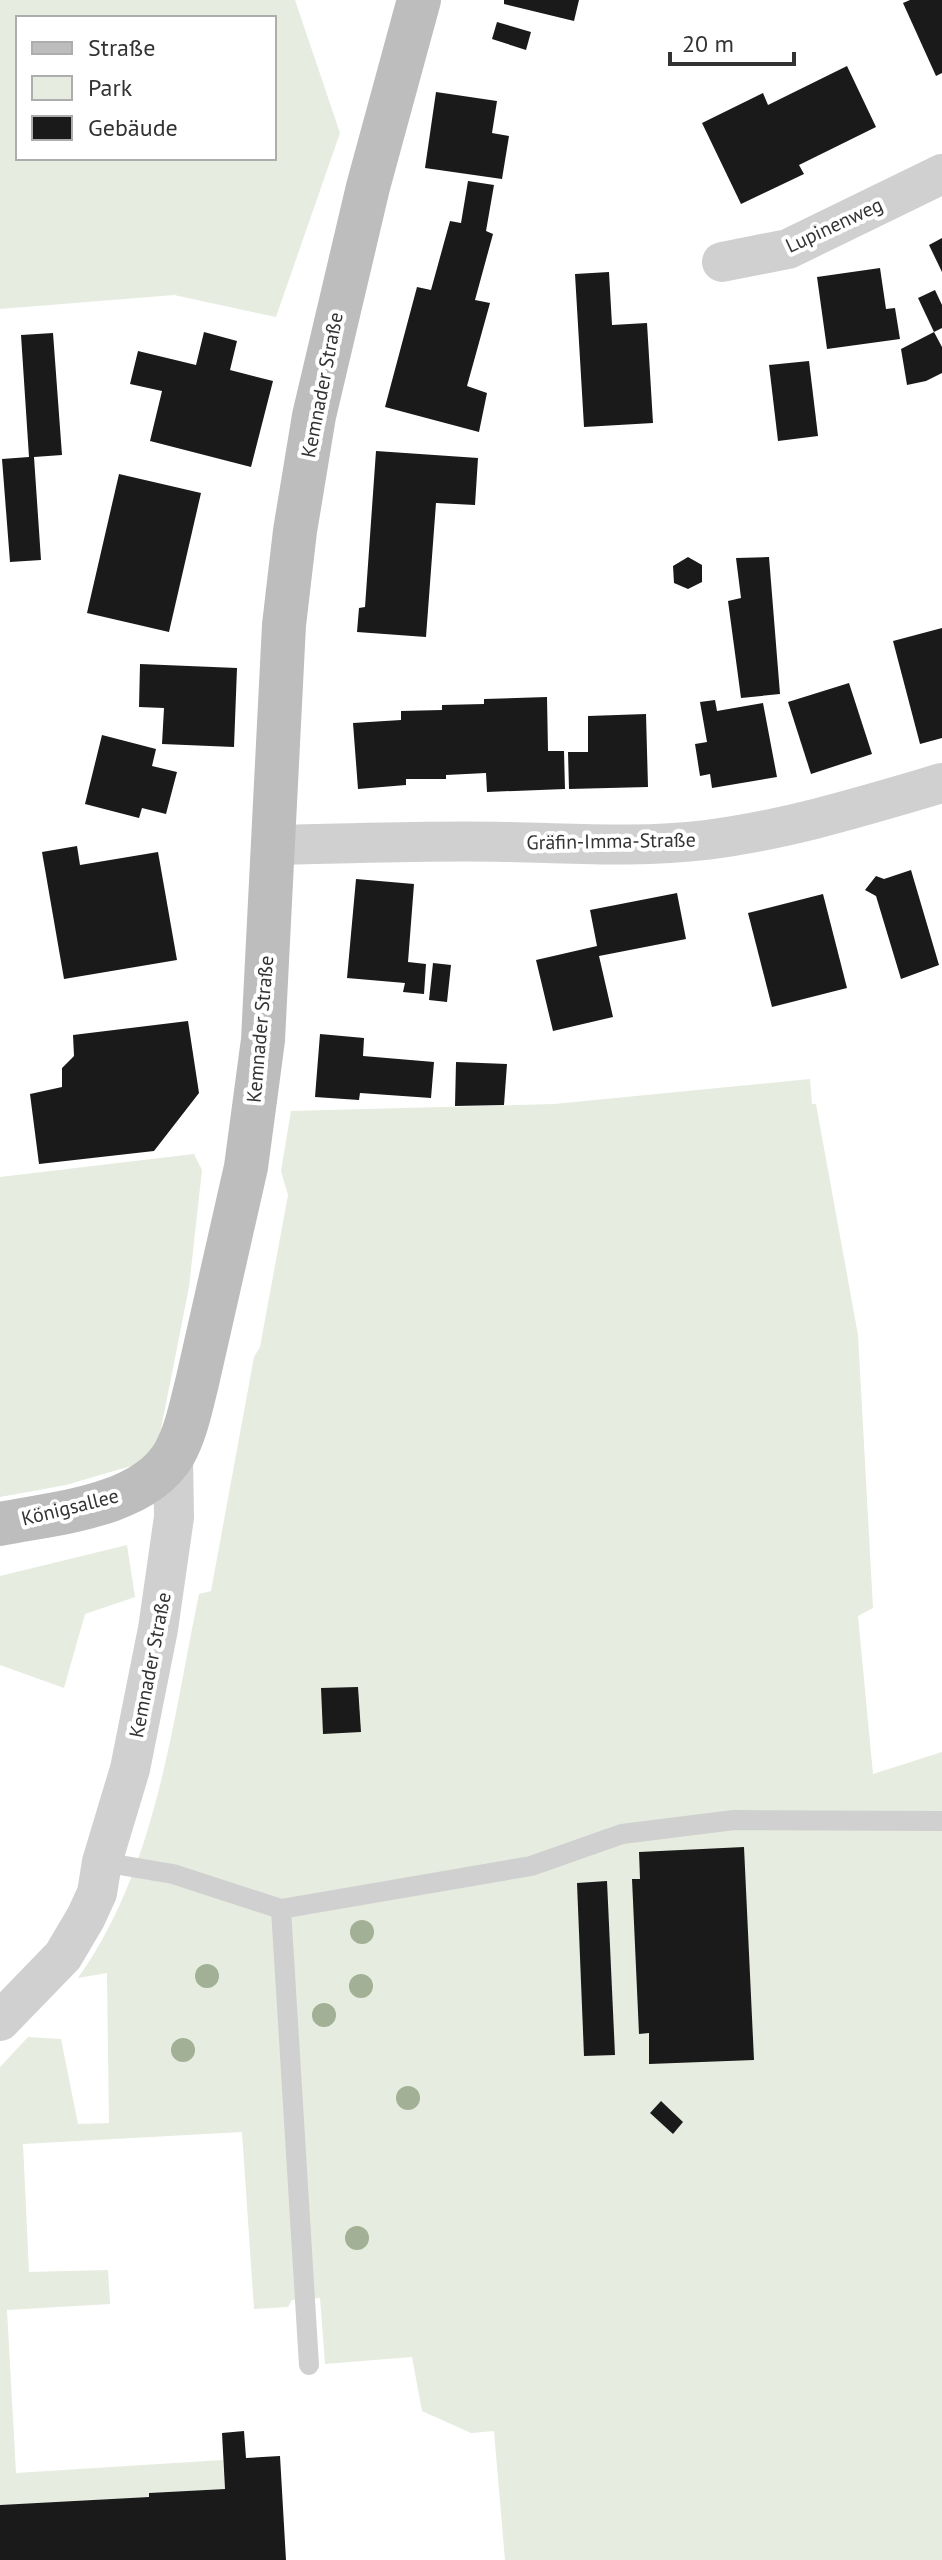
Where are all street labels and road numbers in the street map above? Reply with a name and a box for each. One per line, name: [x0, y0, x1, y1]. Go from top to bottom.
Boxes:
street label: Lupinenweg: [781, 191, 887, 259]
street label: Kemnader Straße: [295, 310, 349, 460]
street label: Gräfin-Imma-Straße: [526, 827, 696, 855]
street label: Kemnader Straße: [241, 954, 279, 1104]
street label: Königsallee: [19, 1482, 121, 1532]
street label: Kemnader Straße: [123, 1590, 177, 1740]

